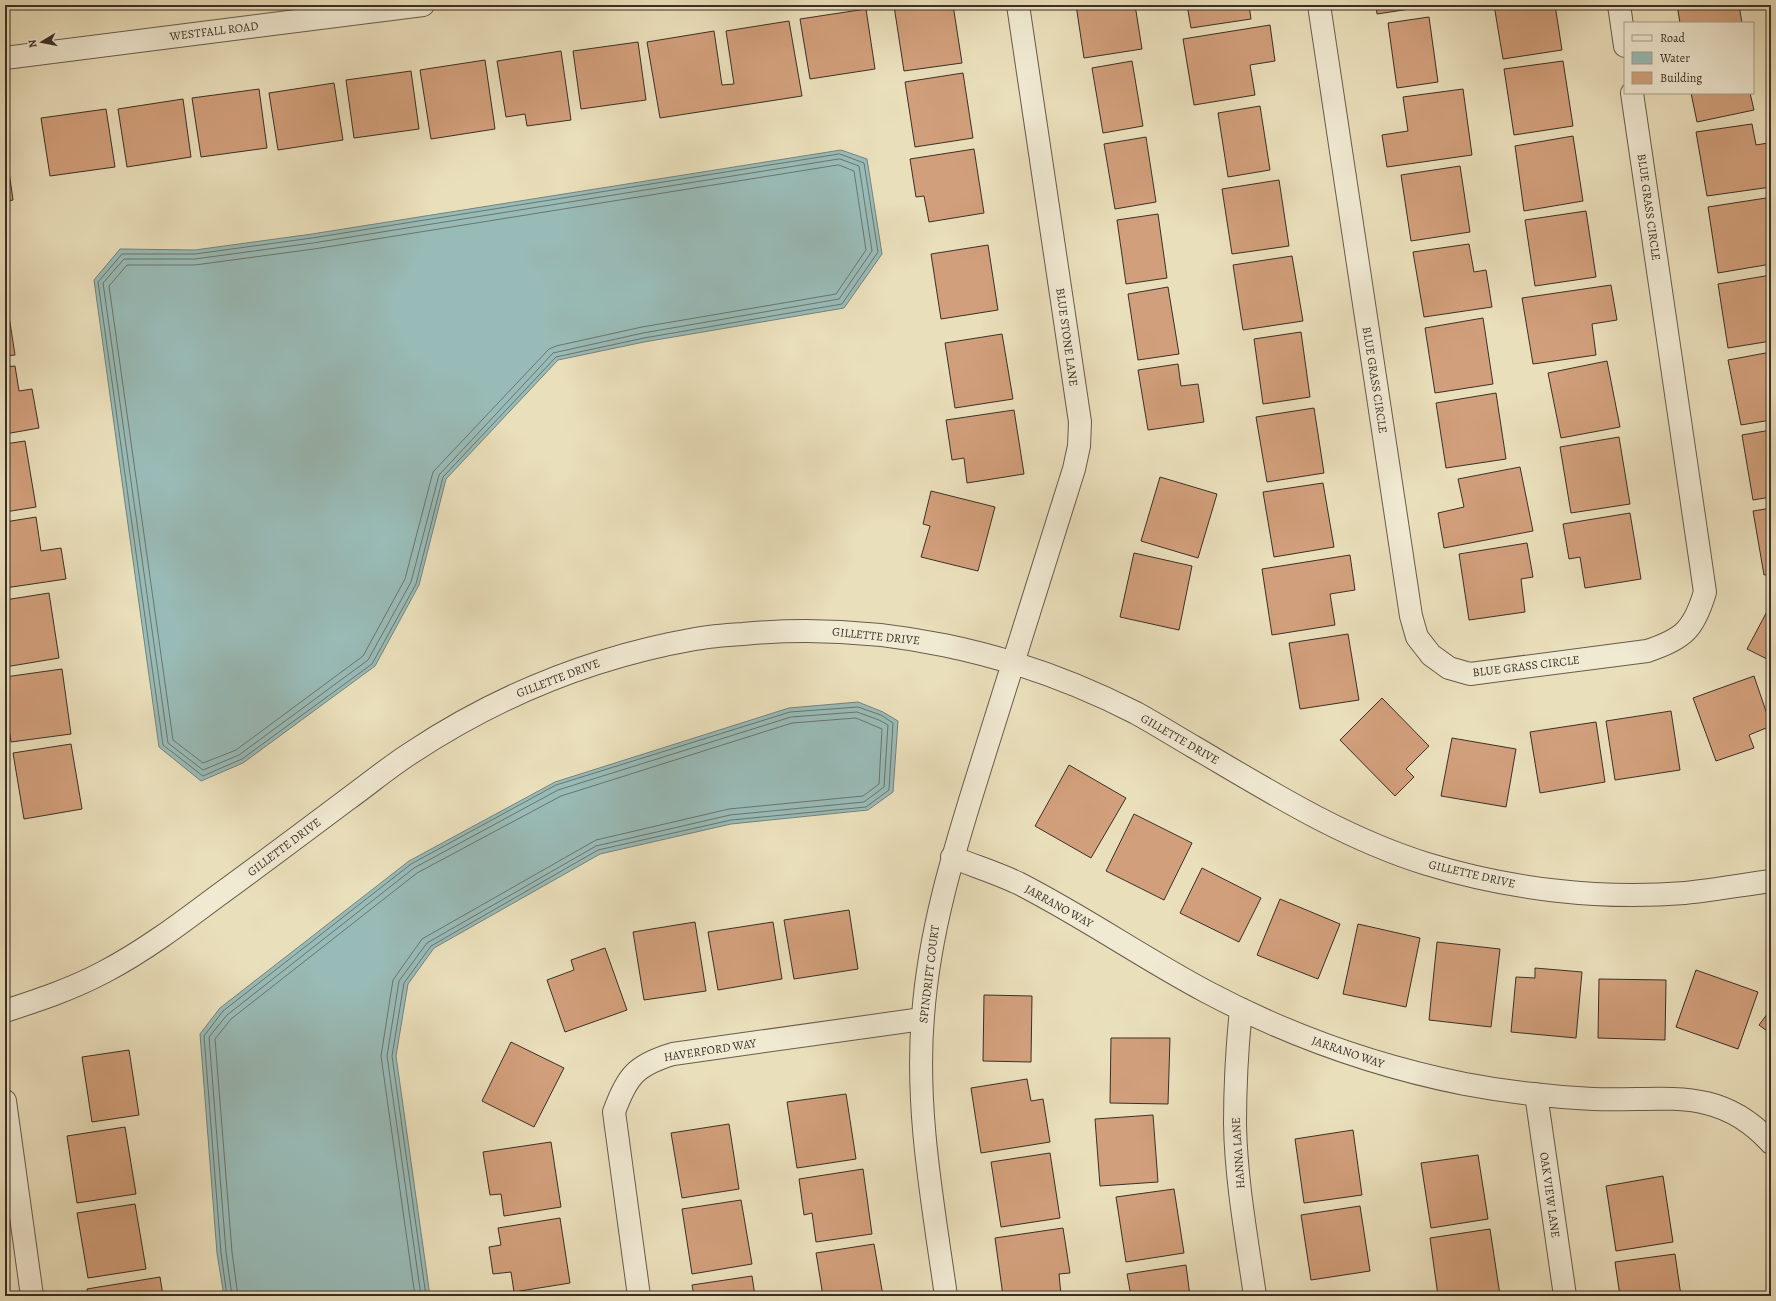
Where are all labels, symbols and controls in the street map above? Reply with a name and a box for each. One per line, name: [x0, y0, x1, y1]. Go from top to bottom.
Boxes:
street label: WESTFALL ROAD: [168, 18, 259, 45]
north arrow: [22, 22, 62, 62]
legend: [1624, 22, 1754, 94]
text: Road: [1660, 30, 1686, 46]
text: N: [25, 38, 41, 49]
text: Water: [1659, 50, 1690, 66]
text: Building: [1660, 70, 1702, 86]
street label: BLUE GRASS CIRCLE: [1634, 152, 1664, 262]
street label: BLUE STONE LANE: [1052, 287, 1082, 387]
street label: BLUE GRASS CIRCLE: [1359, 325, 1391, 435]
street label: GILLETTE DRIVE: [831, 623, 921, 649]
street label: BLUE GRASS CIRCLE: [1472, 651, 1580, 681]
street label: GILLETTE DRIVE: [514, 655, 602, 701]
street label: GILLETTE DRIVE: [1138, 710, 1222, 768]
street label: GILLETTE DRIVE: [244, 814, 324, 880]
street label: GILLETTE DRIVE: [1427, 856, 1517, 892]
street label: JARRANO WAY: [1022, 881, 1096, 932]
street label: SPINDRIFT COURT: [915, 924, 943, 1024]
street label: JARRANO WAY: [1310, 1032, 1387, 1072]
street label: HAVERFORD WAY: [663, 1035, 758, 1065]
street label: HANNA LANE: [1228, 1117, 1248, 1189]
street label: OAK VIEW LANE: [1536, 1151, 1564, 1239]

